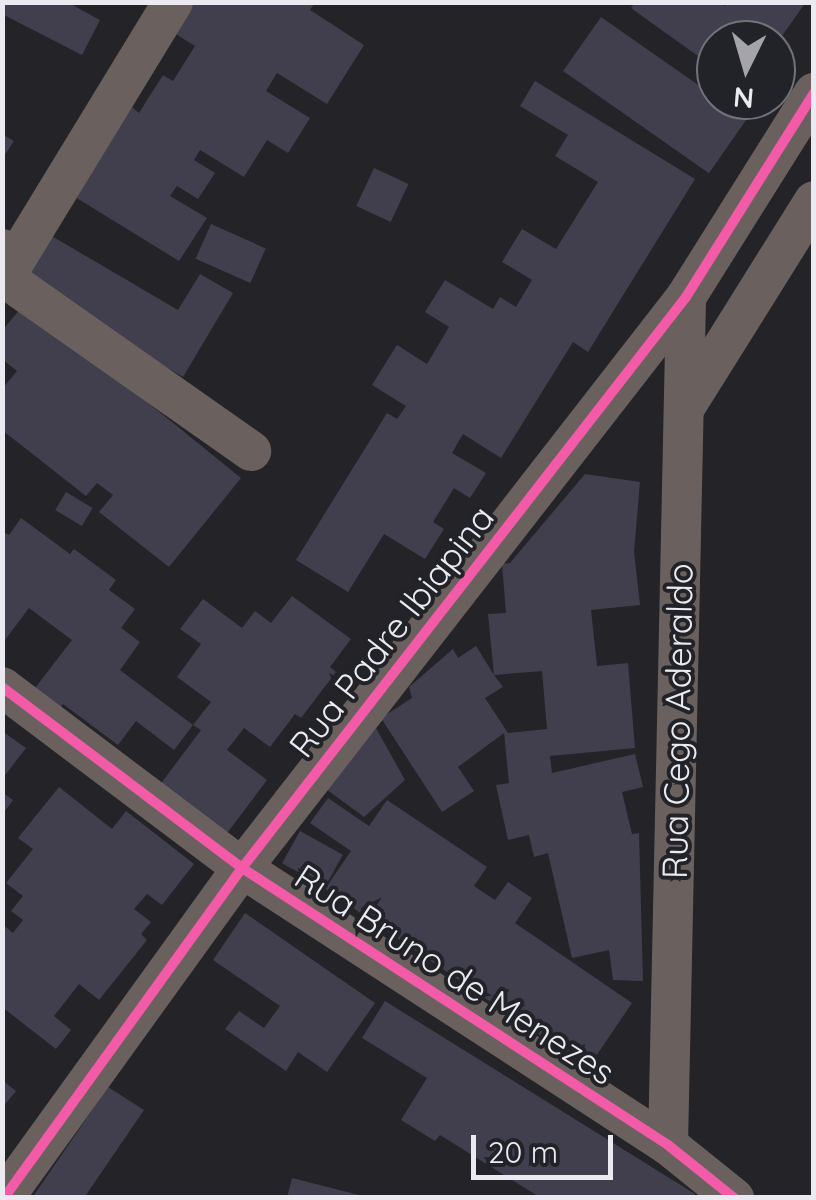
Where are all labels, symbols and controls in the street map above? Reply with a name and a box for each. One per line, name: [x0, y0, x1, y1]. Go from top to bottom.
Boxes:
north arrow: [696, 20, 796, 120]
text: N: [732, 80, 755, 117]
street label: Rua Padre Ibiapina: [280, 497, 502, 765]
street label: Rua Cego Aderaldo: [653, 563, 701, 879]
street label: Rua Bruno de Menezes: [287, 855, 623, 1093]
scale bar: [476, 1115, 618, 1177]
text: 20 m: [488, 1133, 558, 1171]

